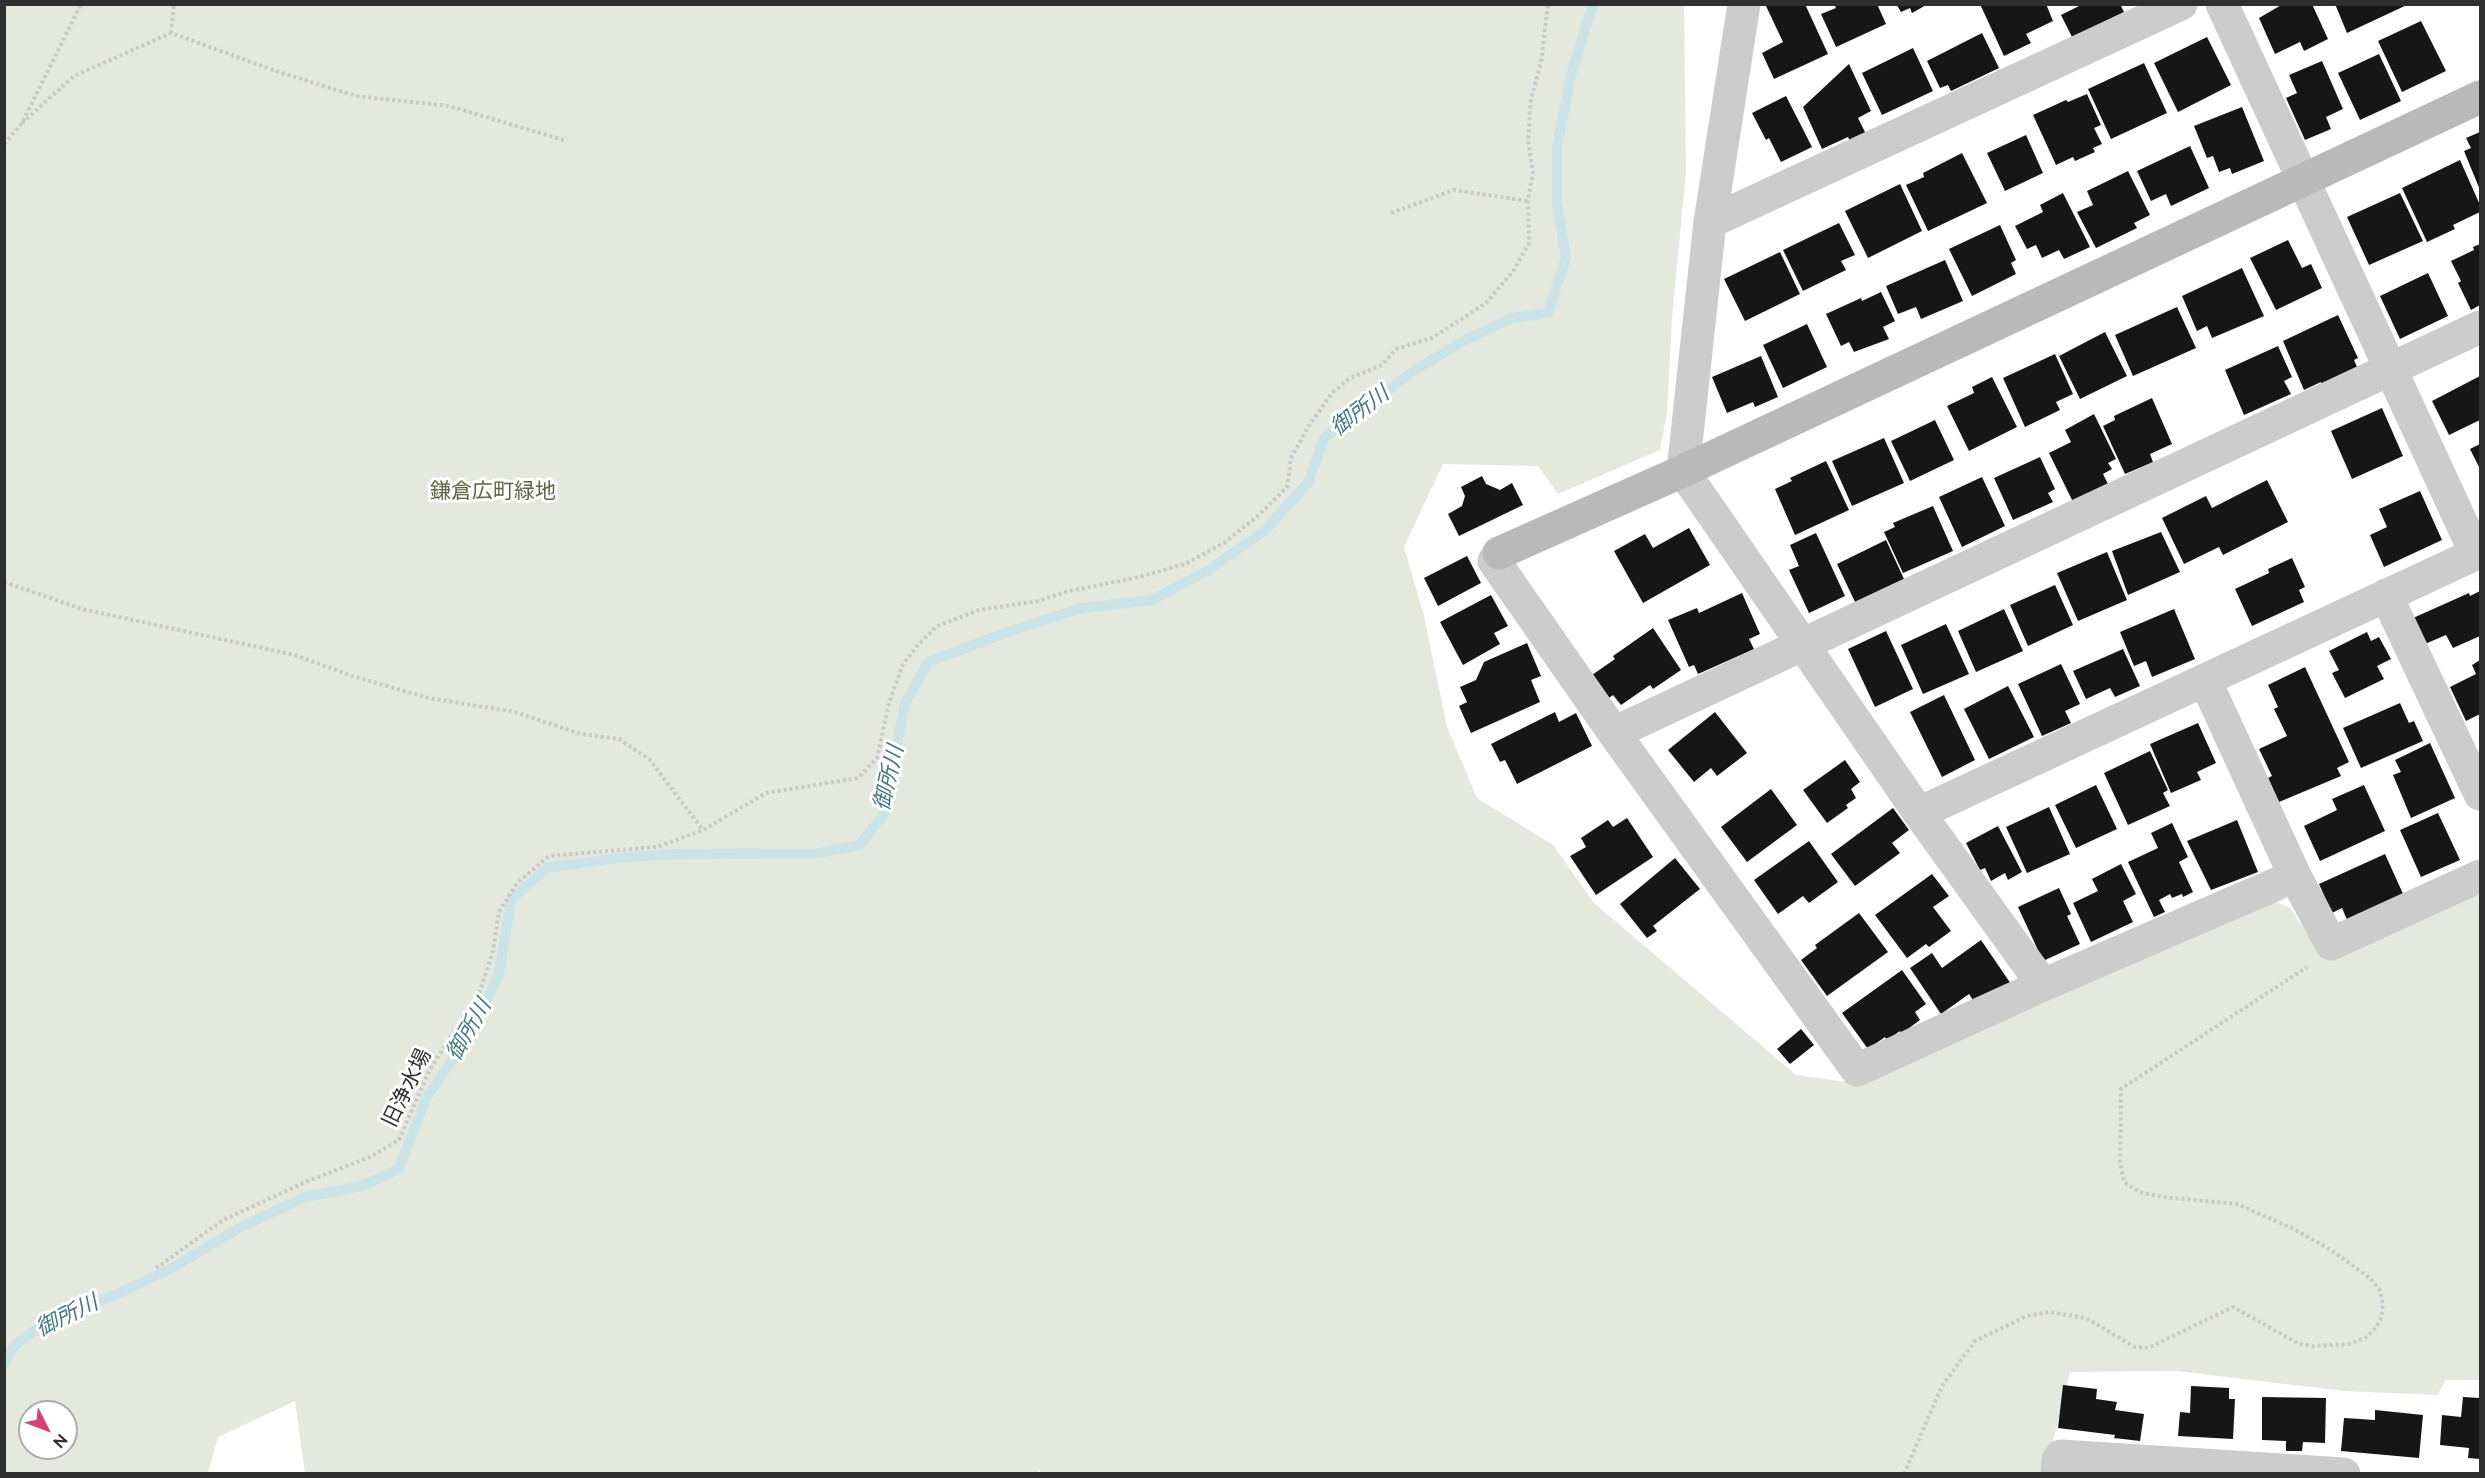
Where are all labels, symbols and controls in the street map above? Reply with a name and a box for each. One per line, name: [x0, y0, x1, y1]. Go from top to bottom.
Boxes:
water label: 御所川: [1326, 381, 1394, 441]
park label: 鎌倉広町緑地: [430, 479, 556, 505]
water label: 御所川: [869, 743, 909, 813]
water label: 御所川: [441, 995, 497, 1065]
street label: 旧浄水場: [377, 1045, 437, 1131]
water label: 御所川: [32, 1290, 102, 1342]
north arrow: [18, 1400, 78, 1460]
text: N: [49, 1430, 71, 1452]

